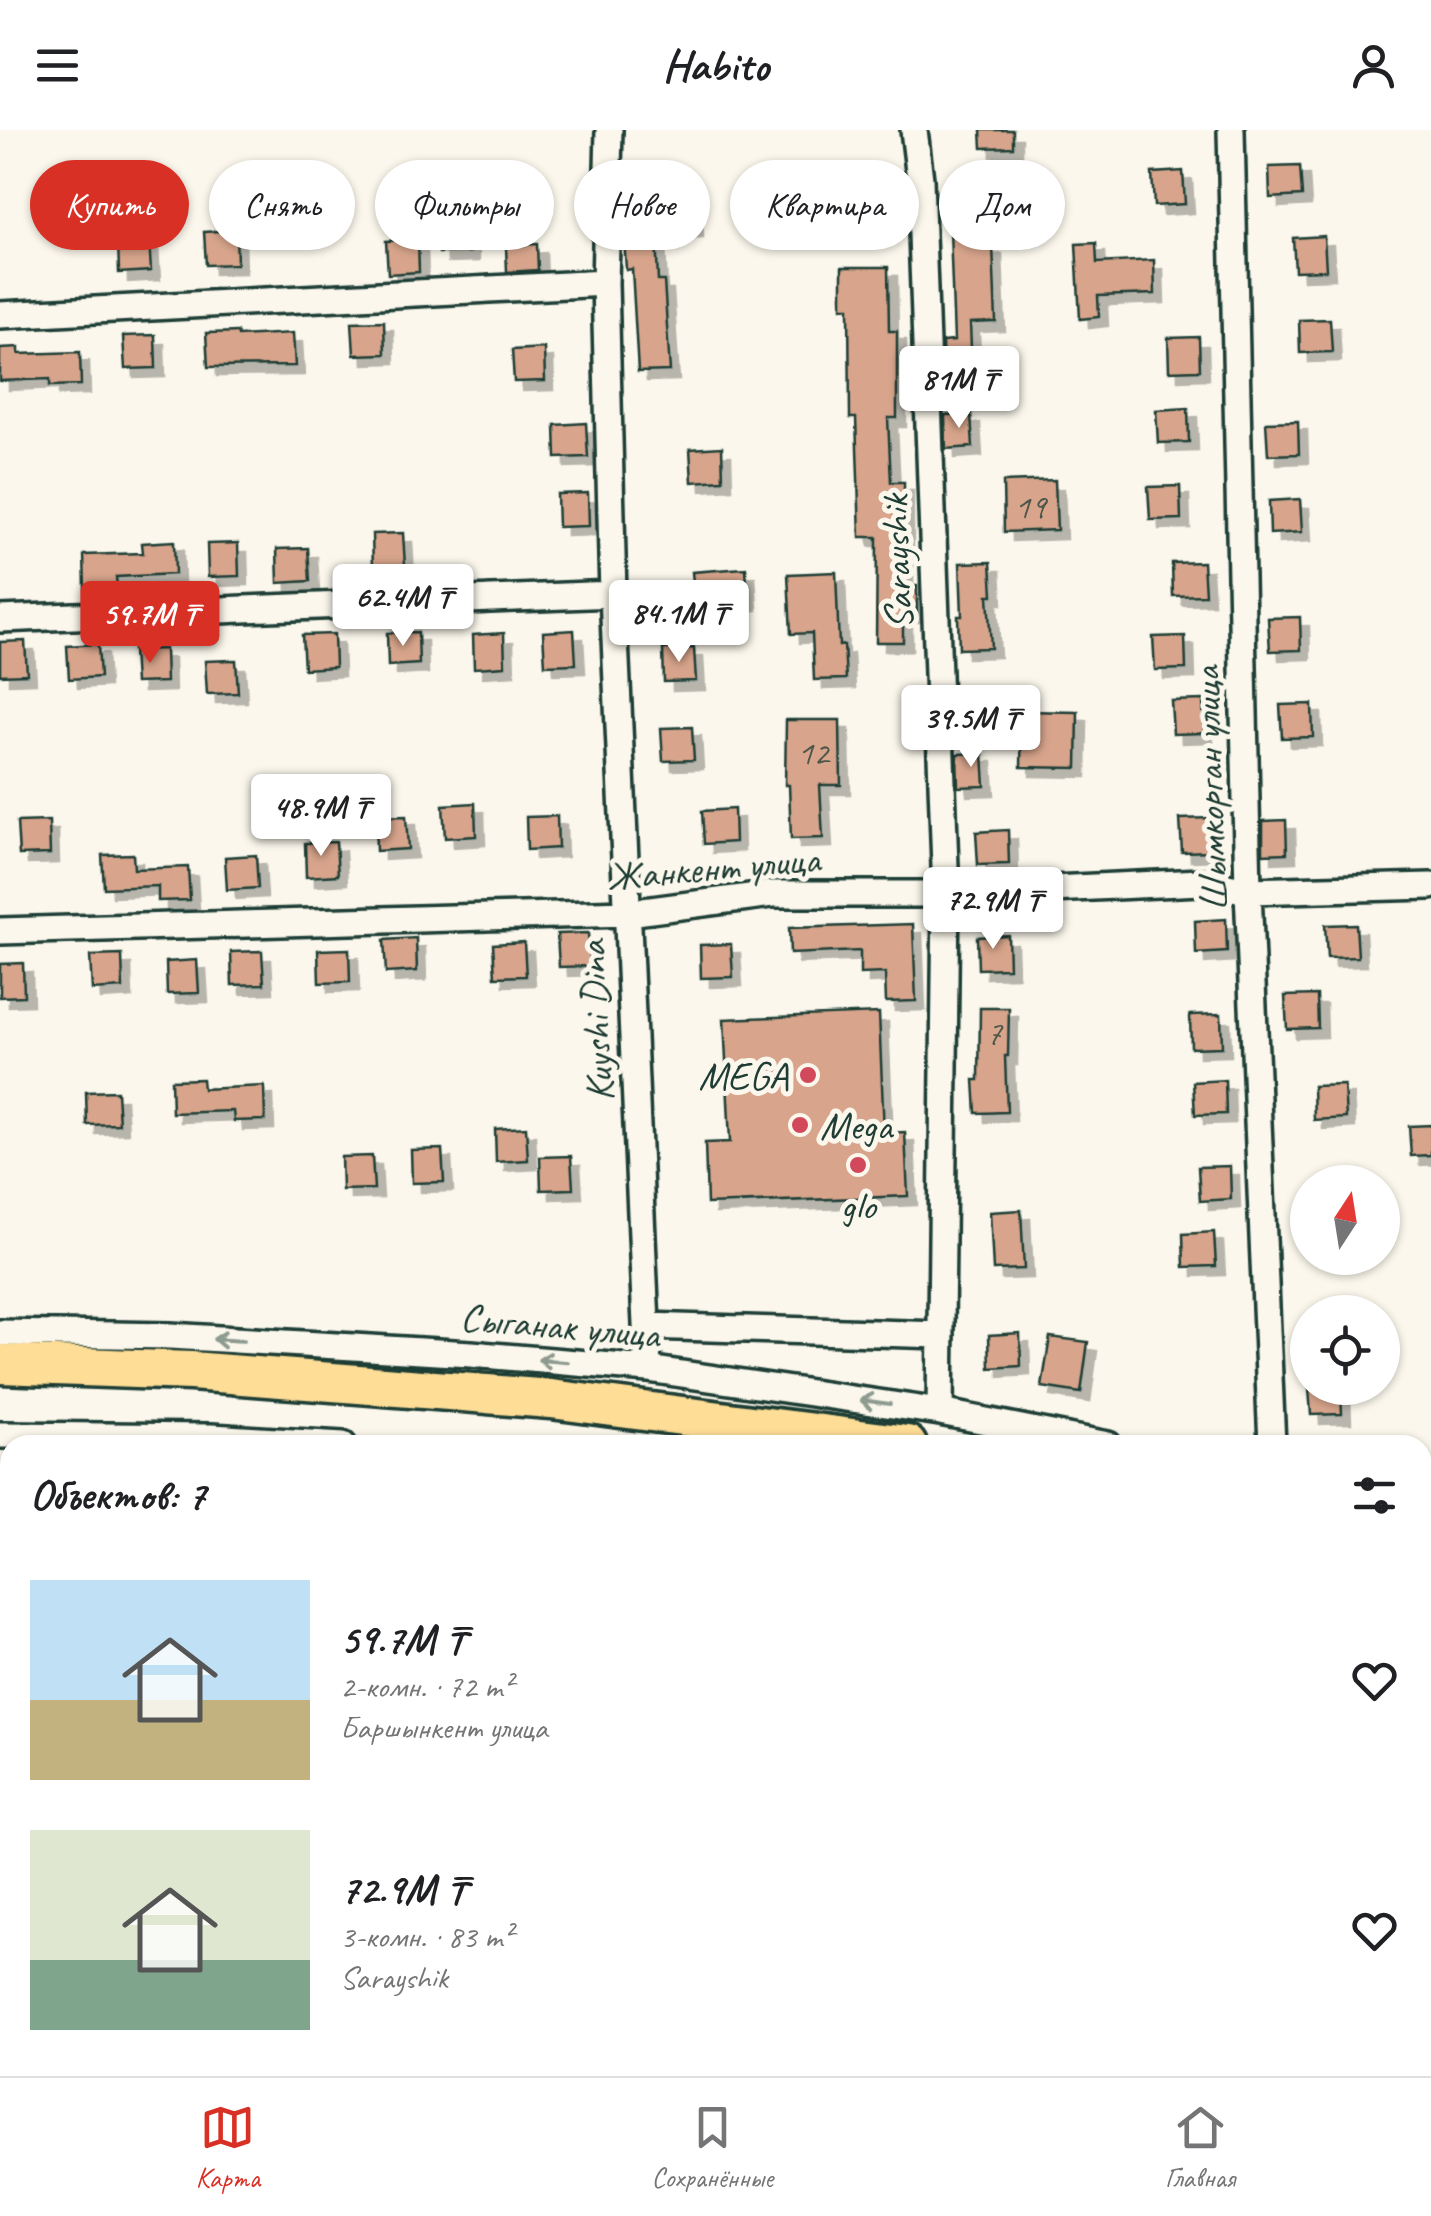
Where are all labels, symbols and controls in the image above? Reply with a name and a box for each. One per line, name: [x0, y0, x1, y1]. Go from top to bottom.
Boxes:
text: Habito: [663, 37, 768, 94]
icon: menu: [30, 38, 85, 93]
icon: person: [1346, 38, 1401, 93]
chip: Купить: [30, 160, 189, 250]
chip: Снять: [209, 160, 355, 250]
chip: Фильтры: [375, 160, 554, 250]
chip: Новое: [574, 160, 710, 250]
chip: Квартира: [730, 160, 919, 250]
chip: Дом: [939, 160, 1065, 250]
pin: 81M ₸: [889, 346, 1029, 431]
text: 81M ₸: [921, 358, 997, 399]
house number: 19: [1014, 484, 1049, 529]
street label: Sarayshik: [870, 491, 924, 630]
pin: 62.4M ₸: [311, 564, 495, 649]
text: 62.4M ₸: [355, 576, 451, 617]
pin: 84.1M ₸: [587, 580, 771, 665]
pin: 59.7M ₸: [58, 581, 242, 666]
text: 84.1M ₸: [631, 592, 727, 633]
text: 59.7M ₸: [102, 593, 198, 634]
street label: Шымкорган улица: [1181, 663, 1239, 912]
pin: 39.5M ₸: [879, 685, 1063, 770]
text: 39.5M ₸: [923, 697, 1019, 738]
house number: 12: [797, 730, 832, 775]
pin: 48.9M ₸: [229, 774, 413, 859]
text: 48.9M ₸: [273, 786, 369, 827]
street label: Жанкент улица: [605, 834, 825, 902]
pin: 72.9M ₸: [901, 867, 1085, 952]
text: 72.9M ₸: [945, 879, 1041, 920]
street label: Kuyshi Dina: [567, 937, 625, 1103]
house number: 7: [986, 1010, 1004, 1055]
place label: MEGA: [698, 1051, 789, 1101]
marker: MEGA: [797, 1064, 819, 1086]
place label: Mega: [820, 1101, 895, 1151]
marker: Mega: [789, 1114, 811, 1136]
marker: glo: [847, 1154, 869, 1176]
north arrow: [1290, 1165, 1400, 1275]
map controls: [1290, 1165, 1400, 1405]
place label: glo: [840, 1181, 877, 1231]
street label: Сыганак улица: [458, 1292, 664, 1360]
button: locate: [1290, 1295, 1400, 1405]
one-way arrow: [213, 1330, 245, 1349]
one-way arrow: [537, 1352, 569, 1371]
one-way arrow: [859, 1393, 892, 1411]
icon: filters: [1347, 1468, 1402, 1523]
text: Объектов: 7: [30, 1469, 205, 1522]
text: 59.7M ₸: [340, 1613, 465, 1666]
icon: home: [110, 1620, 230, 1740]
icon: heart: [1347, 1653, 1402, 1708]
text: 2-комн. · 72 m²: [340, 1666, 512, 1707]
text: Баршынкент улица: [340, 1707, 548, 1748]
text: 72.9M ₸: [340, 1863, 466, 1916]
icon: home: [110, 1870, 230, 1990]
icon: heart: [1347, 1903, 1402, 1958]
text: 3-комн. · 83 m²: [340, 1916, 512, 1957]
text: Sarayshik: [340, 1957, 448, 1998]
tab: Карта: [196, 2100, 260, 2195]
tab: Сохранённые: [652, 2100, 773, 2195]
tab: Главная: [1165, 2100, 1235, 2195]

